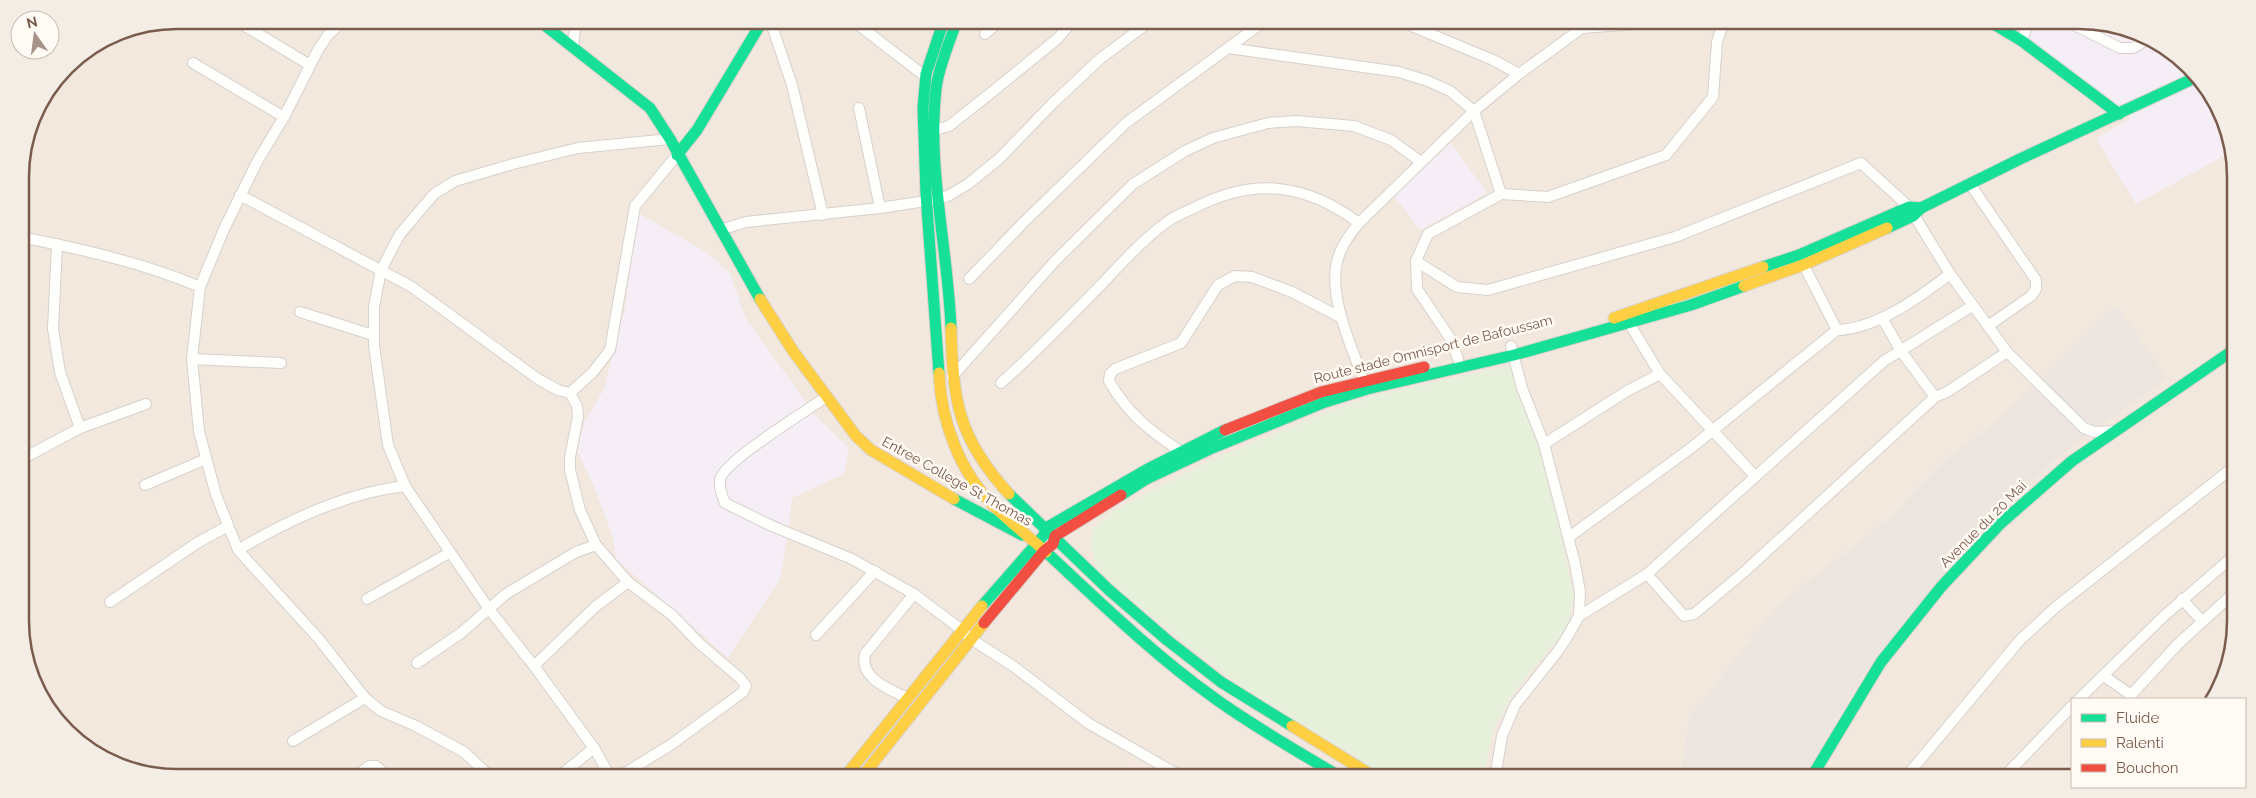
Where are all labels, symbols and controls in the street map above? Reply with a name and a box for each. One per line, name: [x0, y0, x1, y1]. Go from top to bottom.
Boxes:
north arrow: [10, 10, 60, 60]
text: N: [25, 13, 39, 31]
street label: Route stade Omnisport de Bafoussam: [1312, 312, 1554, 386]
street label: Entree College St Thomas: [879, 433, 1035, 529]
street label: Avenue du 20 Mai: [1936, 477, 2030, 571]
legend: [2071, 698, 2246, 788]
text: Fluide: [2116, 709, 2159, 727]
text: Ralenti: [2116, 734, 2164, 752]
text: Bouchon: [2116, 759, 2178, 777]

